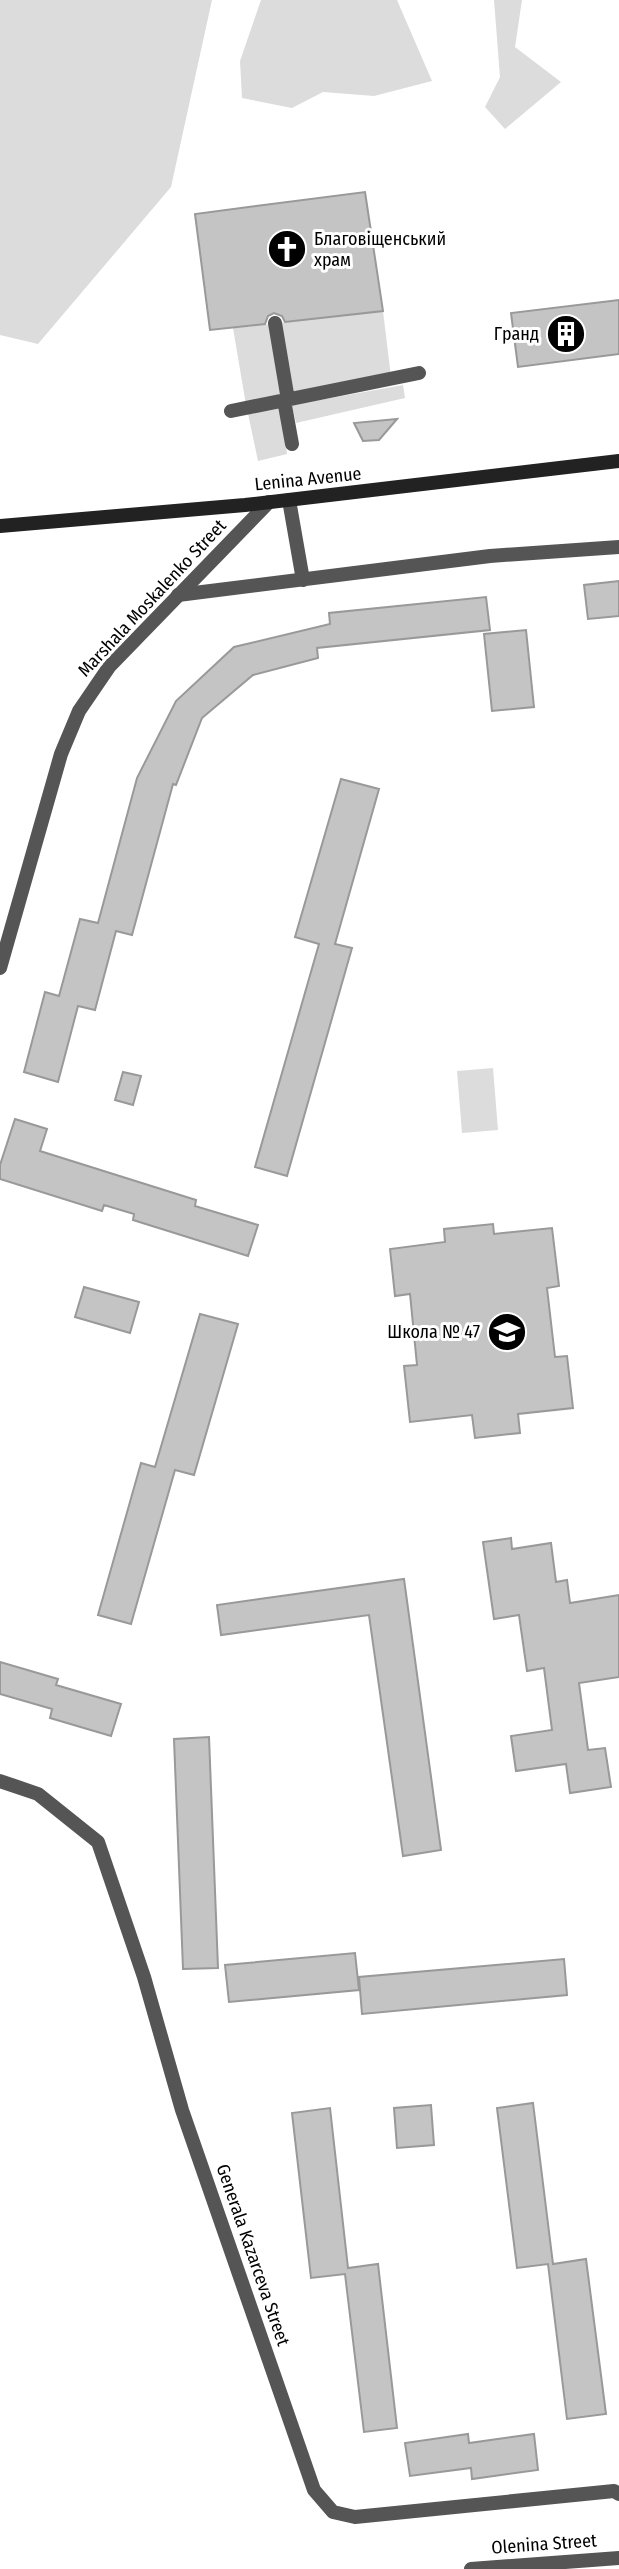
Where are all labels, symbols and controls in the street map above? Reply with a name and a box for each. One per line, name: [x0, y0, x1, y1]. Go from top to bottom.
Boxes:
church icon: Благовіщенський храм: [266, 228, 308, 270]
place label: Благовіщенський храм: [314, 228, 446, 271]
building icon: Гранд: [545, 313, 587, 355]
place label: Гранд: [494, 323, 539, 345]
street label: Lenina Avenue: [254, 462, 363, 496]
street label: Marshala Moskalenko Street: [73, 515, 231, 681]
school or university icon: Школа № 47: [486, 1311, 528, 1353]
place label: Школа № 47: [387, 1321, 480, 1343]
street label: Generala Kazarceva Street: [212, 2161, 294, 2349]
street label: Olenina Street: [491, 2529, 598, 2559]

